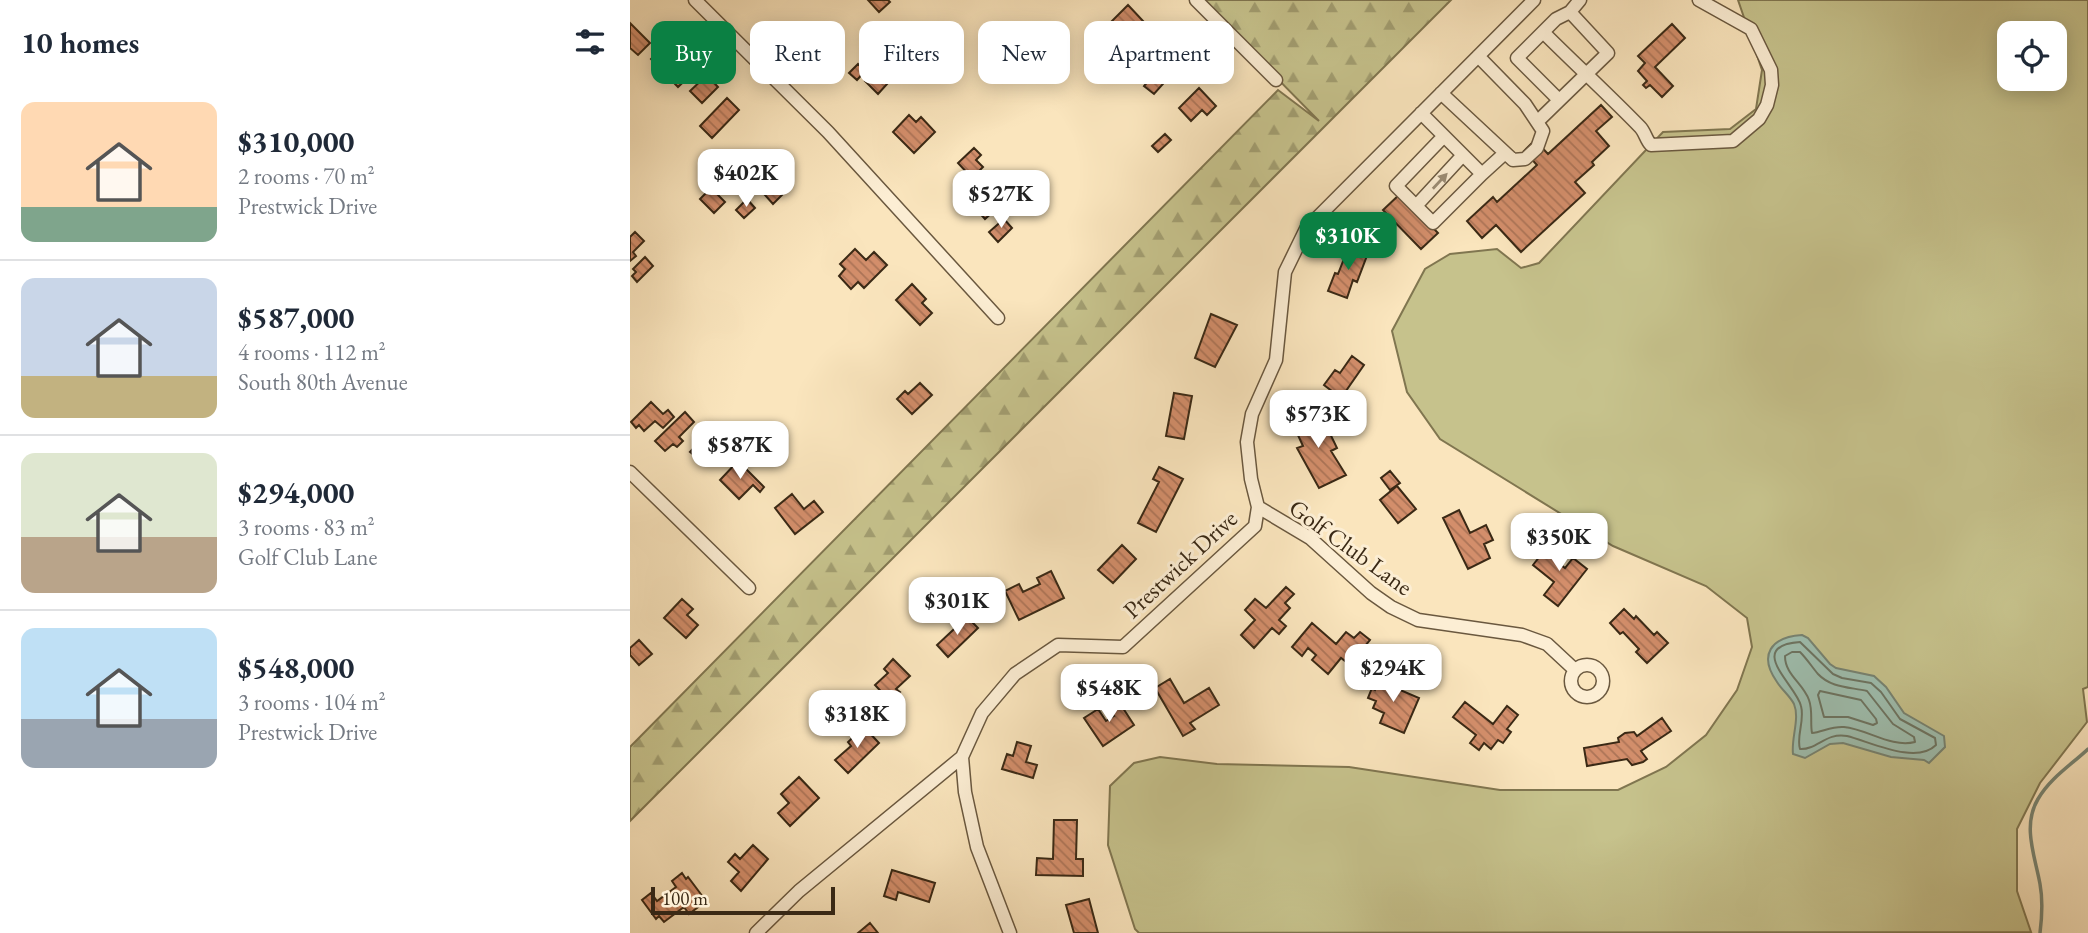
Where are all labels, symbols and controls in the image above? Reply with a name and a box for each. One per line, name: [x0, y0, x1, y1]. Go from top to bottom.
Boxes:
chip: Buy: [651, 21, 736, 84]
chip: Rent: [750, 21, 845, 84]
chip: Filters: [859, 21, 964, 84]
chip: New: [978, 21, 1070, 84]
chip: Apartment: [1084, 21, 1234, 84]
map controls: [1997, 21, 2067, 91]
button: locate: [1997, 21, 2067, 91]
text: 10 homes: [21, 23, 139, 62]
icon: filters: [571, 23, 609, 61]
text: $310,000: [238, 122, 354, 161]
icon: home: [77, 130, 161, 214]
pin: $402K: [697, 150, 795, 209]
text: $402K: [714, 157, 778, 187]
text: 2 rooms · 70 m²: [238, 161, 375, 191]
pin: $527K: [952, 170, 1050, 230]
one-way arrow: [1431, 172, 1448, 189]
text: $527K: [969, 178, 1033, 208]
text: Prestwick Drive: [238, 191, 377, 221]
pin: $310K: [1299, 212, 1397, 272]
text: $310K: [1316, 220, 1380, 250]
text: $587,000: [238, 298, 354, 337]
icon: home: [77, 306, 161, 390]
text: 4 rooms · 112 m²: [238, 337, 386, 367]
text: South 80th Avenue: [238, 367, 408, 397]
pin: $573K: [1269, 391, 1367, 450]
text: $573K: [1286, 398, 1350, 428]
pin: $587K: [691, 421, 789, 481]
text: $587K: [708, 429, 772, 459]
text: $294,000: [238, 473, 354, 512]
icon: home: [77, 481, 161, 565]
street label: Golf Club Lane: [1283, 492, 1419, 602]
street label: Prestwick Drive: [1116, 503, 1244, 625]
text: 3 rooms · 83 m²: [238, 512, 375, 542]
pin: $350K: [1510, 514, 1608, 573]
text: $350K: [1527, 521, 1591, 551]
text: Golf Club Lane: [238, 542, 377, 572]
pin: $301K: [908, 578, 1006, 637]
text: $301K: [925, 585, 989, 615]
pin: $294K: [1344, 644, 1442, 704]
text: $548,000: [238, 648, 354, 687]
text: $294K: [1361, 652, 1425, 682]
icon: home: [77, 656, 161, 740]
pin: $548K: [1060, 664, 1158, 724]
text: $548K: [1077, 672, 1141, 702]
text: 3 rooms · 104 m²: [238, 687, 386, 717]
pin: $318K: [808, 690, 906, 750]
text: $318K: [825, 698, 889, 728]
text: Prestwick Drive: [238, 717, 377, 747]
scale bar: [651, 884, 835, 916]
text: 100 m: [662, 886, 708, 911]

